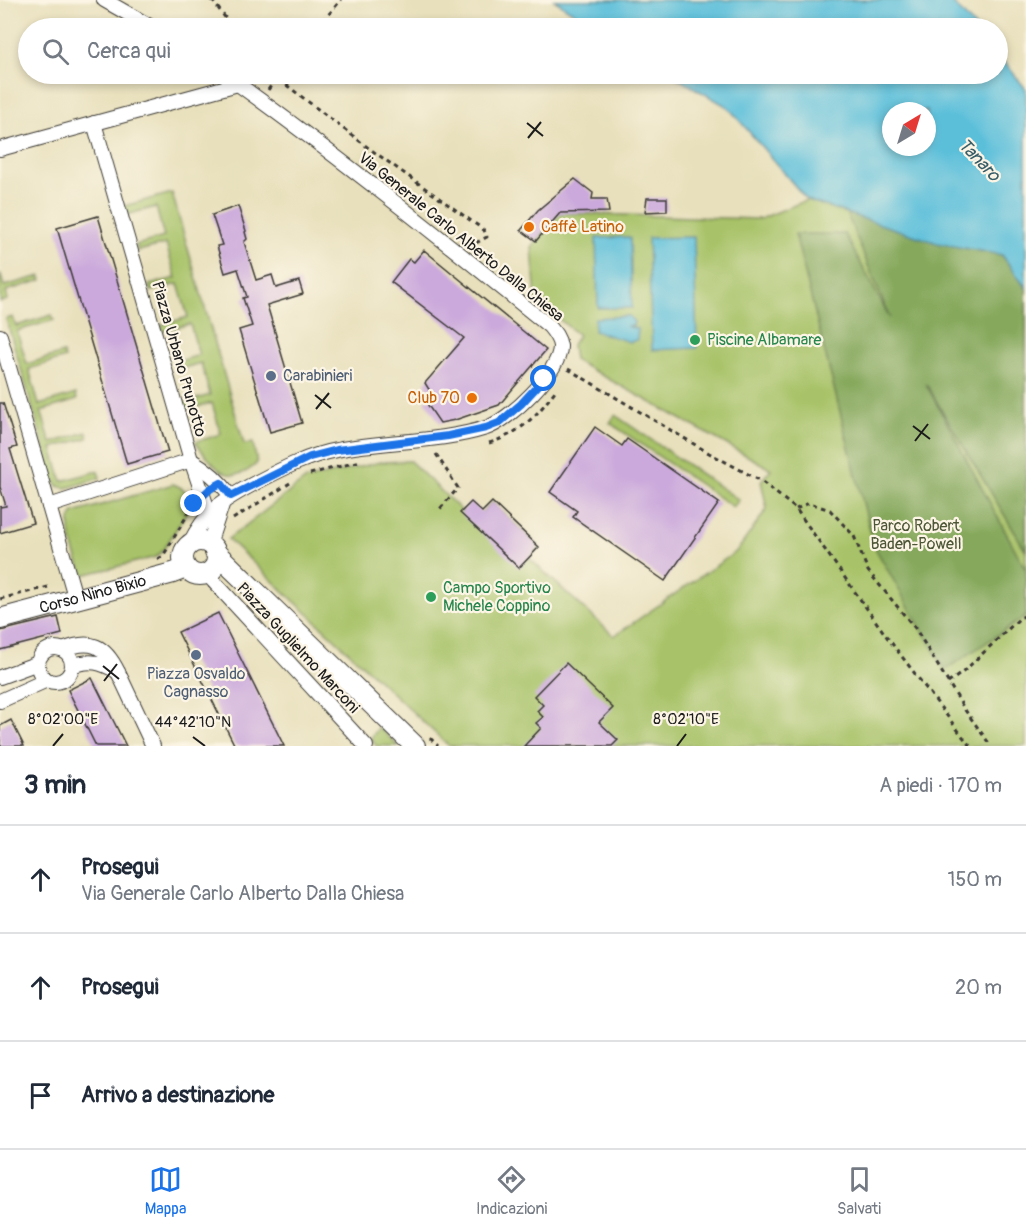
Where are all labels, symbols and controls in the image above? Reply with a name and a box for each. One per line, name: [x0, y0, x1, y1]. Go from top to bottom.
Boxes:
search box: [18, 18, 1008, 84]
icon: search: [39, 35, 72, 68]
text: Cerca qui: [87, 37, 171, 65]
north arrow: [882, 102, 936, 156]
water label: Tanaro: [953, 134, 1006, 187]
street label: Via Generale Carlo Alberto Dalla Chiesa: [354, 148, 568, 326]
place label: Caffè Latino: [541, 217, 624, 237]
marker: Caffè Latino: [522, 220, 536, 234]
street label: Piazza Urbano Prunotto: [147, 279, 211, 440]
place label: Piscine Albamare: [707, 330, 822, 350]
marker: Piscine Albamare: [688, 333, 702, 347]
route start: [530, 365, 556, 391]
place label: Carabinieri: [283, 366, 353, 386]
marker: Carabinieri: [264, 369, 278, 383]
place label: Club 70: [408, 388, 460, 408]
marker: Club 70: [465, 391, 479, 405]
route end: [180, 490, 206, 516]
park label: Parco Robert Baden-Powell: [870, 516, 962, 554]
street label: Corso Nino Bixio: [37, 570, 149, 618]
place label: Campo Sportivo Michele Coppino: [443, 578, 551, 616]
street label: Piazza Guglielmo Marconi: [232, 579, 364, 718]
marker: Campo Sportivo Michele Coppino: [424, 590, 438, 604]
marker: Piazza Osvaldo Cagnasso: [189, 648, 203, 662]
place label: Piazza Osvaldo Cagnasso: [147, 664, 246, 702]
text: 8°02'00"E: [28, 710, 98, 729]
text: 8°02'10"E: [653, 710, 719, 729]
text: 44°42'10"N: [155, 713, 231, 732]
text: 3 min: [24, 769, 86, 801]
text: A piedi · 170 m: [879, 773, 1002, 798]
text: Prosegui: [81, 853, 159, 881]
icon: ahead: [24, 863, 57, 896]
text: 150 m: [948, 867, 1002, 892]
text: Via Generale Carlo Alberto Dalla Chiesa: [81, 881, 404, 906]
icon: ahead: [24, 971, 57, 1004]
text: Prosegui: [81, 973, 159, 1001]
text: 20 m: [955, 975, 1002, 1000]
icon: arrive: [24, 1079, 57, 1112]
text: Arrivo a destinazione: [81, 1081, 274, 1109]
tab: Mappa: [145, 1163, 186, 1219]
tab: Indicazioni: [476, 1163, 547, 1219]
tab: Salvati: [837, 1163, 881, 1219]

